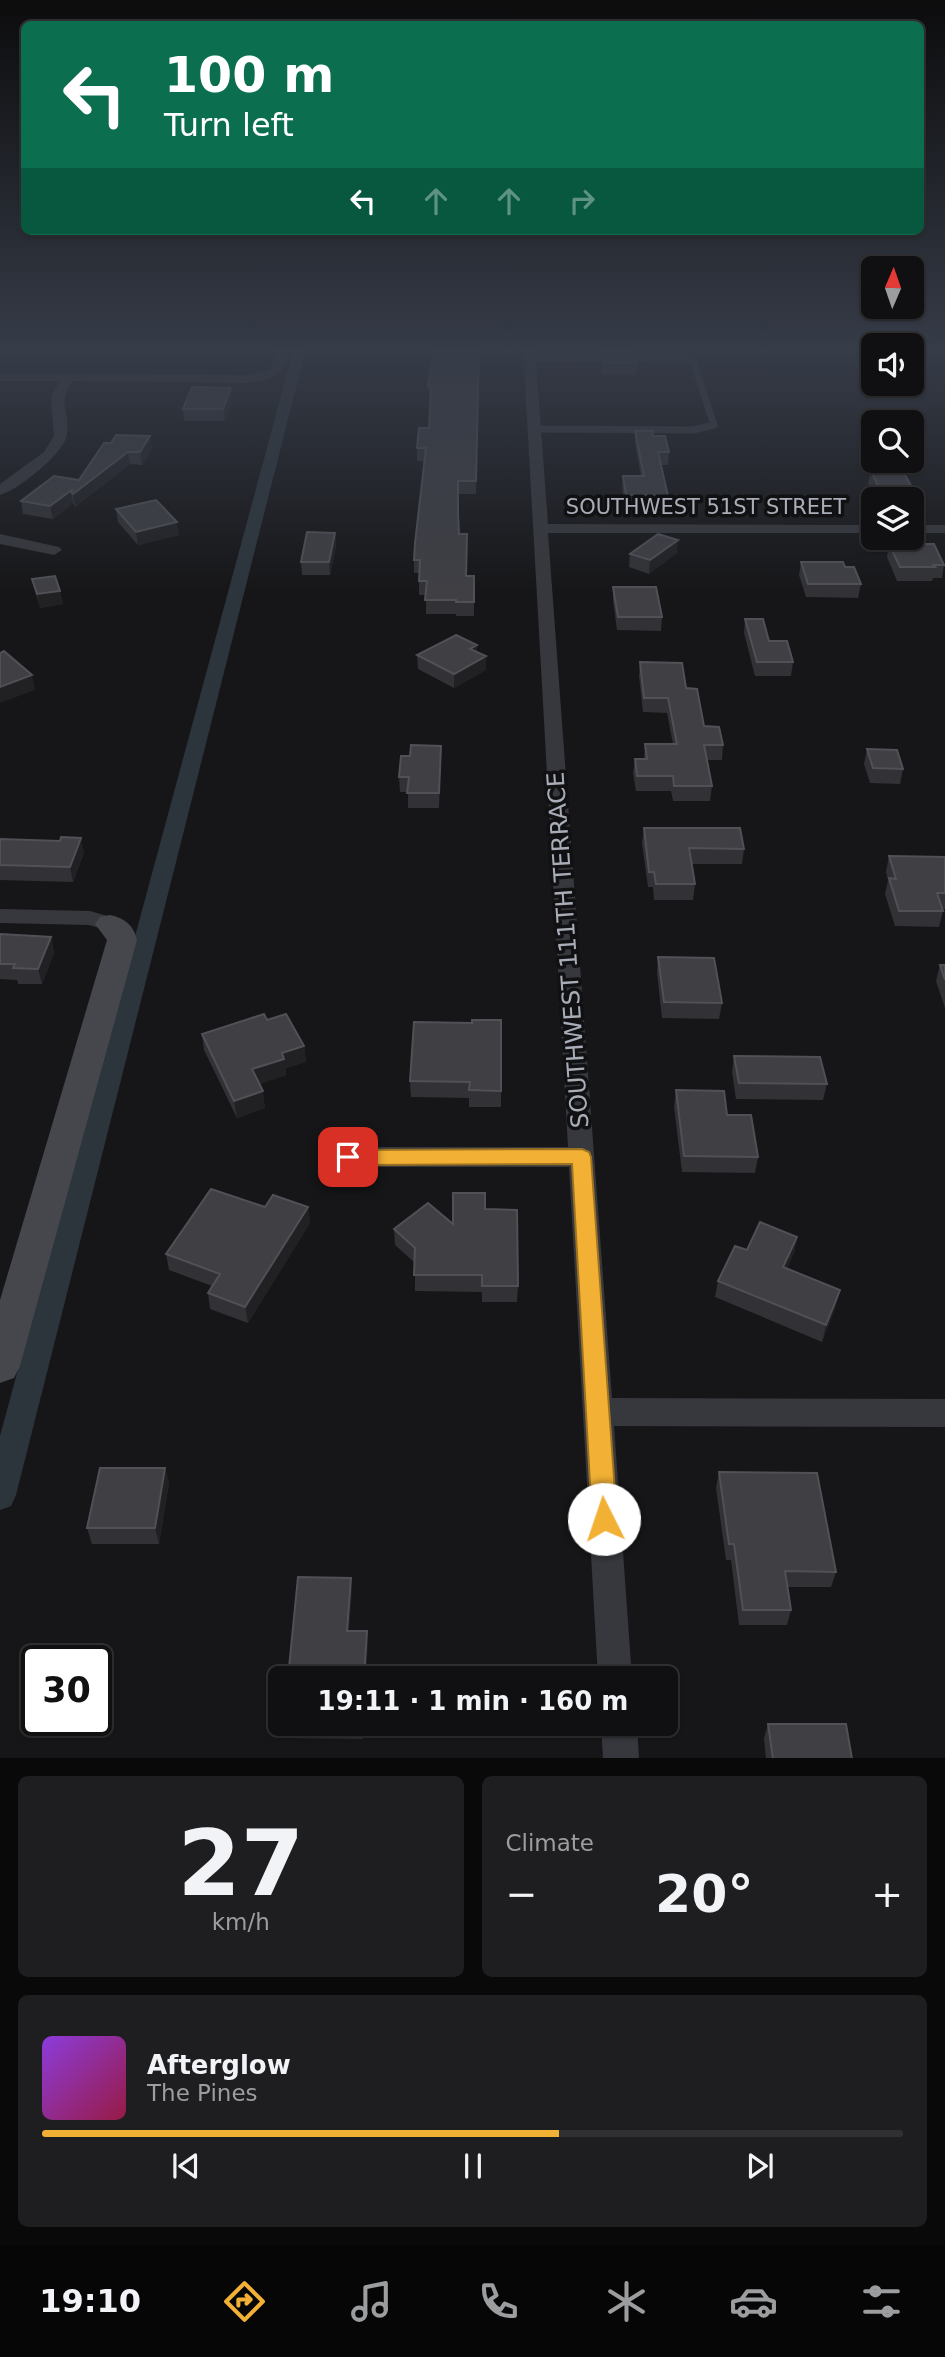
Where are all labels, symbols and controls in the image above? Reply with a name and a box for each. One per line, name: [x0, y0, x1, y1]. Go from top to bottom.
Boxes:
text: 100 m: [164, 47, 334, 104]
icon: left: [49, 49, 140, 140]
text: Turn left: [164, 106, 294, 144]
icon: left: [344, 182, 382, 220]
icon: ahead: [417, 182, 455, 220]
icon: ahead: [490, 182, 528, 220]
icon: right: [563, 182, 601, 220]
north arrow: [861, 256, 924, 318]
map controls: [861, 256, 924, 550]
button: sound: [861, 333, 924, 396]
button: search: [861, 410, 924, 473]
button: layers: [861, 487, 924, 550]
street label: SOUTHWEST 51ST STREET: [566, 495, 846, 519]
street label: SOUTHWEST 111TH TERRACE: [542, 771, 594, 1129]
pin: [318, 1127, 378, 1187]
icon: arrive: [329, 1138, 367, 1176]
position arrow: [567, 1482, 641, 1556]
speed limit sign: 30: [21, 1645, 112, 1736]
text: 19:11 · 1 min · 160 m: [318, 1686, 628, 1716]
text: 27: [177, 1811, 304, 1916]
text: Climate: [506, 1830, 594, 1856]
text: 20°: [655, 1864, 753, 1924]
text: −: [506, 1872, 537, 1916]
text: +: [871, 1872, 903, 1916]
text: km/h: [212, 1909, 270, 1935]
text: Afterglow: [147, 2050, 291, 2080]
text: The Pines: [147, 2080, 258, 2106]
icon: previous: [167, 2147, 205, 2185]
icon: pause: [454, 2147, 492, 2185]
icon: next: [741, 2147, 779, 2185]
icon: directions: [220, 2277, 269, 2326]
icon: music: [347, 2277, 396, 2326]
icon: phone: [474, 2277, 523, 2326]
icon: climate: [602, 2277, 651, 2326]
icon: car: [729, 2277, 778, 2326]
icon: filters: [857, 2277, 906, 2326]
text: 19:10: [39, 2282, 141, 2320]

